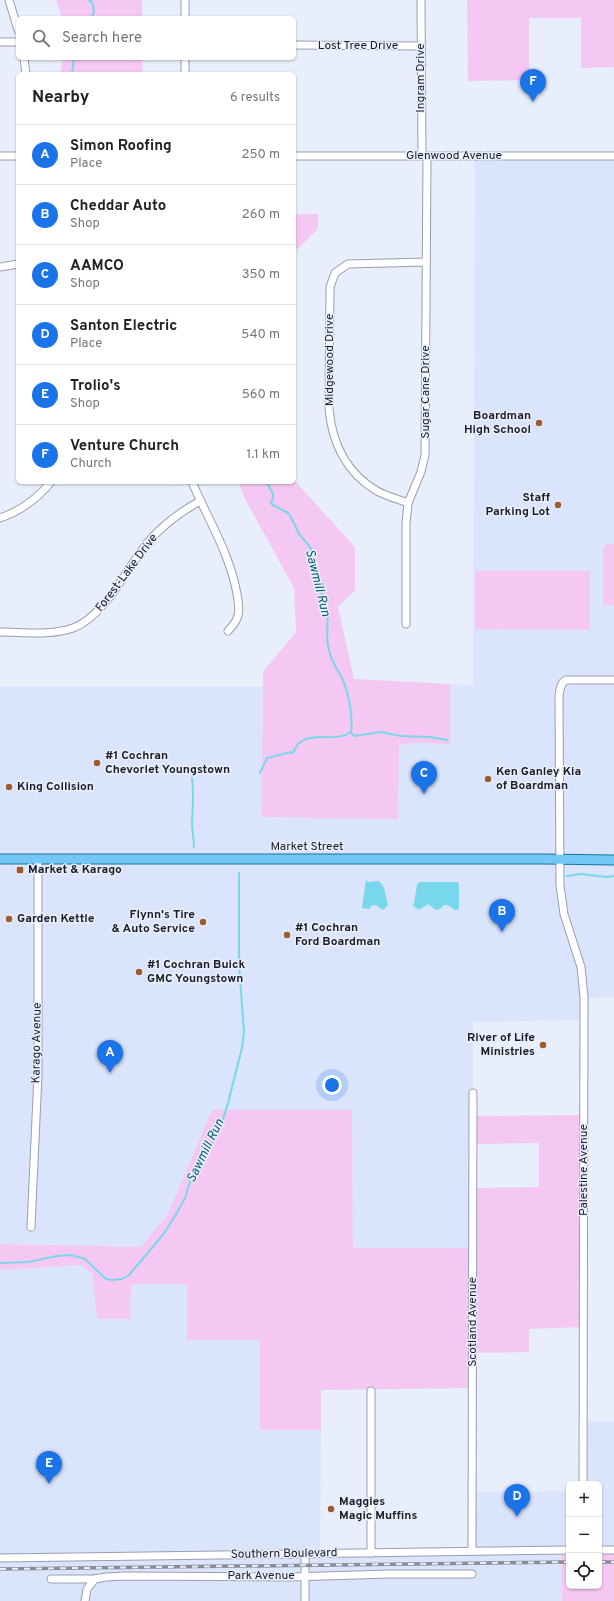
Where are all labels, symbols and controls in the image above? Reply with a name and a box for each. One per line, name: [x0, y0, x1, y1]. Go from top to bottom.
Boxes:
search box: [16, 16, 296, 60]
icon: search: [30, 27, 52, 49]
text: Search here: [62, 29, 142, 48]
street label: Lost Tree Drive: [318, 38, 398, 54]
street label: Ingram Drive: [413, 43, 429, 113]
pin: F: [520, 69, 546, 102]
text: Nearby: [32, 87, 89, 109]
text: 6 results: [230, 90, 280, 106]
text: Simon Roofing: [70, 137, 172, 156]
text: A: [40, 147, 50, 163]
text: 250 m: [242, 147, 280, 163]
street label: Glenwood Avenue: [406, 148, 502, 164]
text: Place: [70, 156, 102, 172]
text: Cheddar Auto: [70, 197, 166, 216]
text: B: [41, 207, 49, 223]
text: 260 m: [242, 207, 280, 223]
text: Shop: [70, 216, 100, 232]
text: AAMCO: [70, 257, 124, 276]
text: C: [41, 267, 49, 283]
text: 350 m: [242, 267, 280, 283]
text: Shop: [70, 276, 100, 292]
street label: Midgewood Drive: [322, 314, 338, 406]
text: Santon Electric: [70, 317, 177, 336]
text: D: [40, 327, 50, 343]
text: 540 m: [241, 327, 280, 343]
text: Place: [70, 336, 102, 352]
street label: Sugar Cane Drive: [418, 345, 434, 439]
text: Trolio's: [70, 377, 121, 396]
text: E: [41, 387, 49, 403]
text: 560 m: [242, 387, 280, 403]
text: Shop: [70, 396, 100, 412]
place label: Boardman High School: [464, 408, 531, 438]
marker: Boardman High School: [534, 418, 544, 428]
text: Venture Church: [70, 437, 179, 456]
text: F: [41, 447, 49, 463]
text: 1.1 km: [246, 447, 280, 463]
text: Church: [70, 456, 112, 472]
place label: Staff Parking Lot: [486, 490, 550, 520]
marker: Staff Parking Lot: [553, 500, 563, 510]
street label: Forest-Lake Drive: [92, 531, 162, 615]
water label: Sawmill Run: [301, 548, 333, 618]
place label: #1 Cochran Chevorlet Youngstown: [105, 748, 230, 778]
marker: #1 Cochran Chevorlet Youngstown: [92, 758, 102, 768]
pin: C: [411, 761, 437, 794]
place label: Ken Ganley Kia of Boardman: [496, 764, 581, 794]
marker: Ken Ganley Kia of Boardman: [483, 774, 493, 784]
place label: King Collision: [17, 779, 94, 795]
marker: King Collision: [4, 782, 14, 792]
street label: Market Street: [270, 839, 344, 855]
place label: Market & Karago: [28, 862, 122, 878]
marker: Market & Karago: [15, 865, 25, 875]
pin: B: [489, 899, 515, 932]
place label: Flynn's Tire & Auto Service: [112, 907, 195, 937]
place label: Garden Kettle: [17, 911, 95, 927]
marker: Garden Kettle: [4, 914, 14, 924]
marker: Flynn's Tire & Auto Service: [198, 917, 208, 927]
place label: #1 Cochran Ford Boardman: [295, 920, 380, 950]
marker: #1 Cochran Ford Boardman: [282, 930, 292, 940]
place label: #1 Cochran Buick GMC Youngstown: [147, 957, 245, 987]
marker: #1 Cochran Buick GMC Youngstown: [134, 967, 144, 977]
street label: Karago Avenue: [28, 1002, 46, 1084]
place label: River of Life Ministries: [467, 1030, 535, 1060]
pin: A: [97, 1040, 123, 1073]
marker: River of Life Ministries: [538, 1040, 548, 1050]
your location: [322, 1075, 342, 1095]
water label: Sawmill Run: [184, 1117, 228, 1185]
street label: Palestine Avenue: [576, 1124, 592, 1216]
street label: Scotland Avenue: [465, 1277, 481, 1367]
pin: E: [36, 1451, 62, 1484]
map controls: [566, 1481, 602, 1589]
button: +: [566, 1481, 602, 1517]
pin: D: [504, 1484, 530, 1517]
place label: Maggies Magic Muffins: [339, 1494, 417, 1524]
marker: Maggies Magic Muffins: [326, 1504, 336, 1514]
button: −: [566, 1517, 602, 1553]
street label: Southern Boulevard: [231, 1545, 337, 1563]
button: locate: [566, 1553, 602, 1589]
street label: Park Avenue: [227, 1568, 295, 1584]

